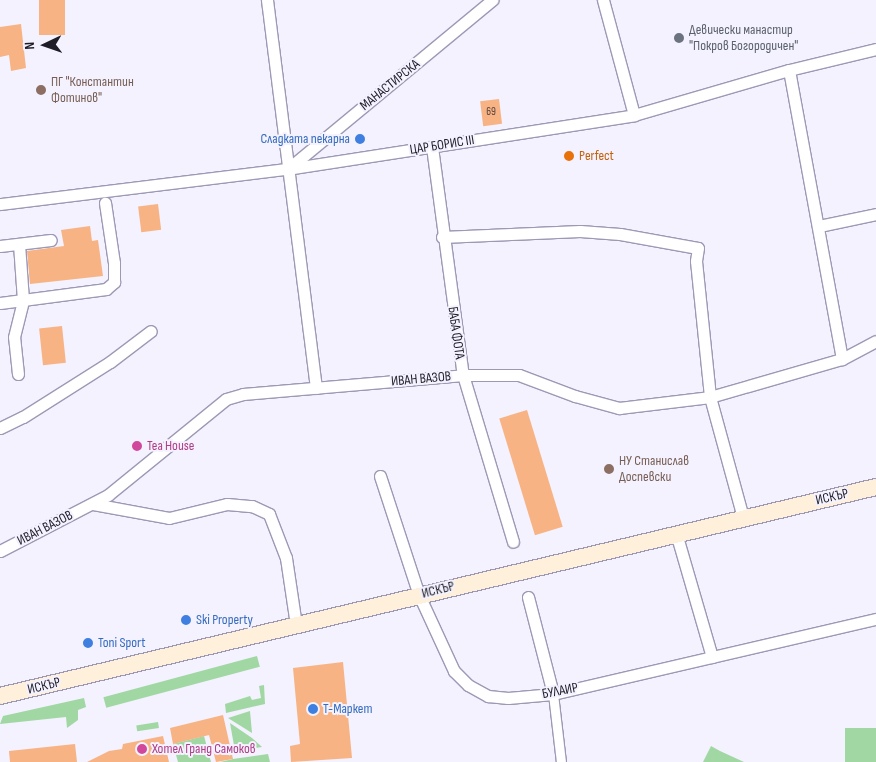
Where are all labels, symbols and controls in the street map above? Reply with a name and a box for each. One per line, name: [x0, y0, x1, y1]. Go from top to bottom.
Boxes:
north arrow: [20, 20, 70, 70]
place label: Девически манастир "Покров Богородичен": [689, 22, 798, 54]
marker: Девически манастир "Покров Богородичен": [673, 32, 685, 44]
text: N: [21, 42, 38, 50]
street label: МАНАСТИРСКА: [357, 56, 423, 114]
place label: ПГ "Константин Фотинов": [51, 74, 134, 106]
marker: ПГ "Константин Фотинов": [35, 84, 47, 96]
house number: 69: [486, 105, 496, 119]
place label: Сладката пекарна: [260, 131, 350, 147]
street label: ЦАР БОРИС III: [409, 132, 475, 158]
marker: Сладката пекарна: [354, 133, 366, 145]
place label: Perfect: [579, 148, 614, 164]
marker: Perfect: [563, 150, 575, 162]
street label: БАБА ФОТА: [444, 306, 468, 360]
street label: ИВАН ВАЗОВ: [390, 368, 452, 390]
place label: Tea House: [147, 438, 194, 454]
marker: Tea House: [131, 440, 143, 452]
place label: НУ Станислав Доспевски: [619, 453, 689, 486]
marker: НУ Станислав Доспевски: [603, 463, 615, 475]
street label: ИСКЪР: [814, 485, 850, 509]
street label: ИВАН ВАЗОВ: [14, 507, 76, 549]
street label: ИСКЪР: [420, 578, 456, 602]
place label: Ski Property: [196, 612, 253, 628]
marker: Ski Property: [180, 614, 192, 626]
place label: Toni Sport: [98, 635, 145, 651]
marker: Toni Sport: [82, 637, 94, 649]
street label: ИСКЪР: [26, 674, 62, 698]
street label: БУЛАИР: [541, 679, 579, 703]
place label: Т-Маркет: [323, 701, 372, 717]
marker: Т-Маркет: [307, 703, 319, 715]
place label: Хотел Гранд Самоков: [152, 741, 256, 757]
marker: Хотел Гранд Самоков: [136, 743, 148, 755]

